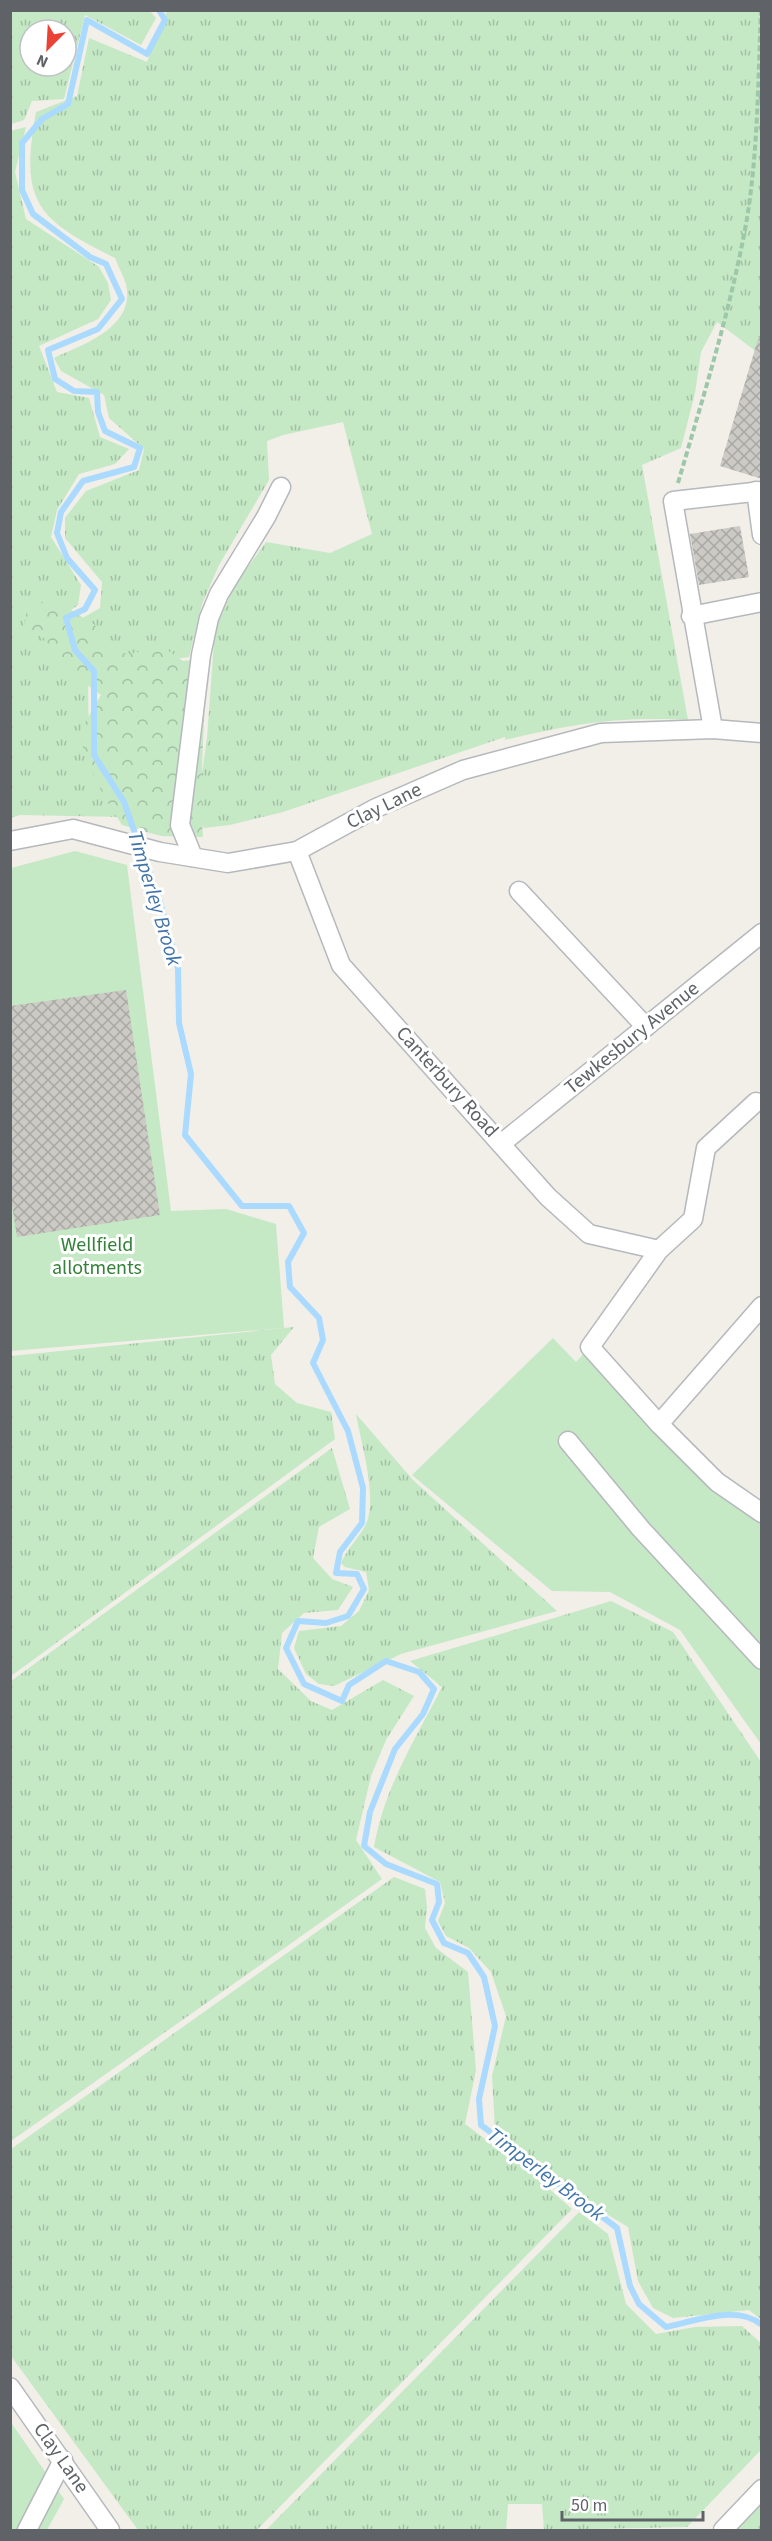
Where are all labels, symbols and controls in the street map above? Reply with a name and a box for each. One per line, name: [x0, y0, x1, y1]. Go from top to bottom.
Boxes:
north arrow: [18, 18, 78, 78]
text: N: [33, 49, 52, 73]
street label: Clay Lane: [342, 776, 426, 836]
water label: Timperley Brook: [120, 827, 190, 970]
street label: Tewkesbury Avenue: [559, 975, 705, 1101]
street label: Canterbury Road: [389, 1020, 505, 1144]
park label: Wellfield allotments: [52, 1231, 142, 1282]
water label: Timperley Brook: [481, 2120, 612, 2229]
street label: Clay Lane: [26, 2417, 96, 2499]
scale bar: [562, 2484, 703, 2522]
text: 50 m: [571, 2493, 607, 2518]

